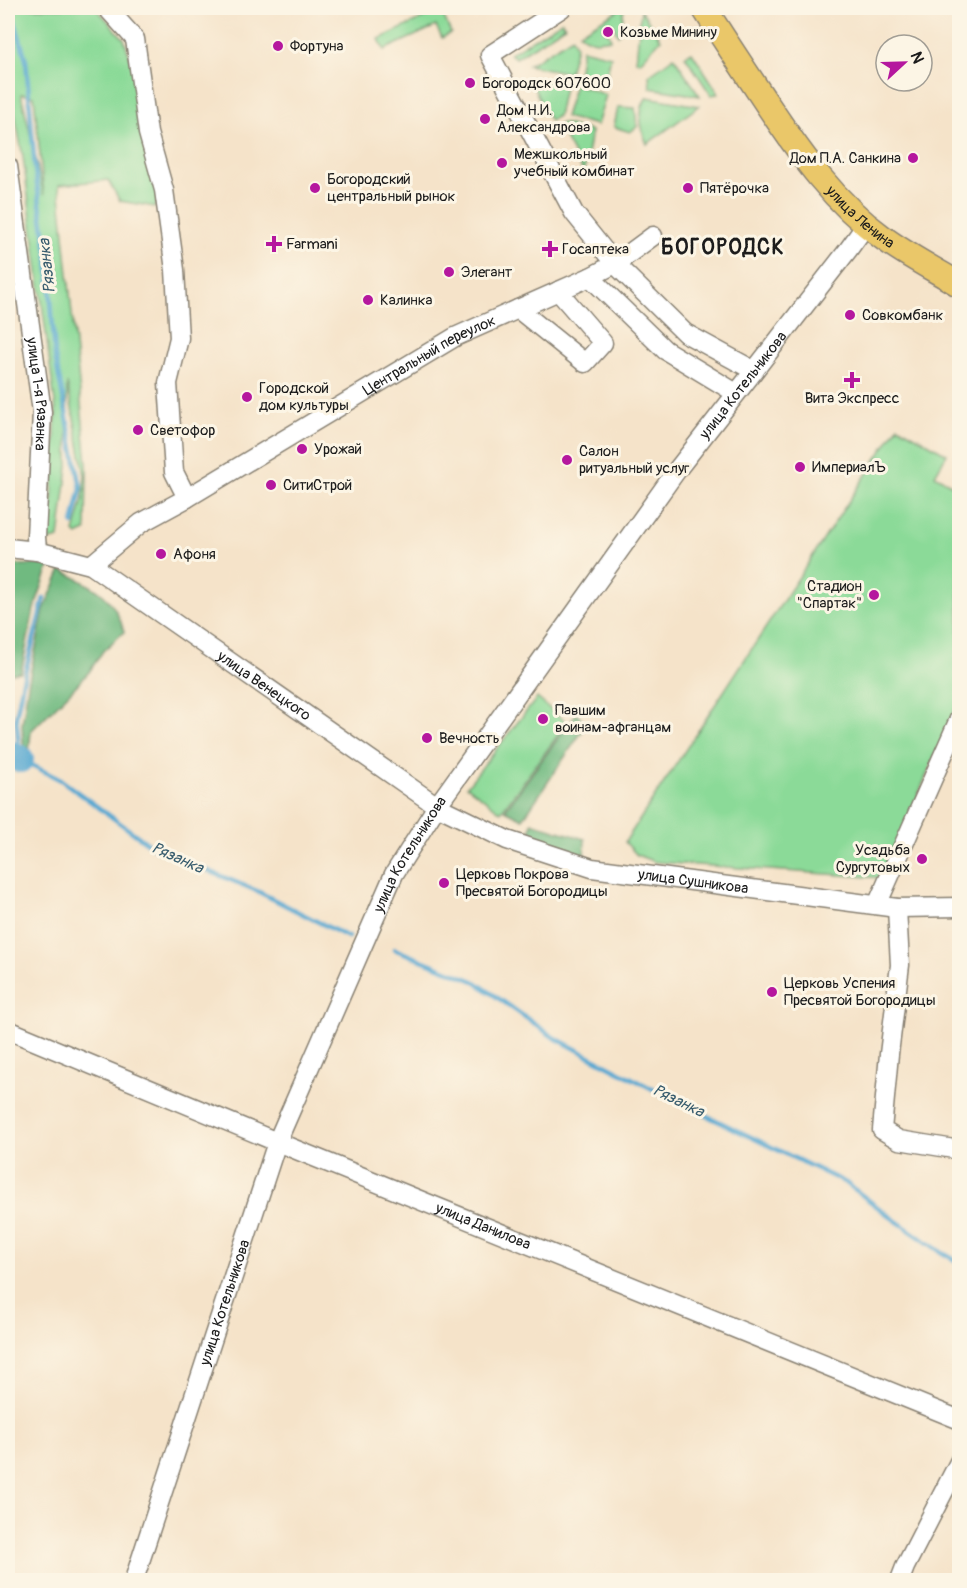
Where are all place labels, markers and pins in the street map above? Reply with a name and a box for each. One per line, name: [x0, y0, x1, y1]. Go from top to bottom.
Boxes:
place label: Козьме Минину: [620, 23, 717, 42]
marker: Козьме Минину: [601, 25, 615, 39]
place label: Фортуна: [290, 37, 344, 56]
marker: Фортуна: [271, 39, 285, 53]
place label: Богородск 607600: [482, 74, 611, 93]
marker: Богородск 607600: [463, 76, 477, 90]
place label: Дом Н.И. Александрова: [496, 101, 590, 137]
marker: Дом Н.И. Александрова: [478, 112, 492, 126]
place label: Межшкольный учебный комбинат: [513, 145, 635, 181]
place label: Дом П.А. Санкина: [789, 149, 901, 168]
marker: Дом П.А. Санкина: [906, 151, 920, 165]
marker: Межшкольный учебный комбинат: [495, 156, 509, 170]
place label: Богородский центральный рынок: [327, 170, 455, 206]
place label: Пятёрочка: [700, 179, 769, 198]
marker: Богородский центральный рынок: [308, 181, 322, 195]
marker: Пятёрочка: [681, 181, 695, 195]
place label: Farmani: [286, 235, 338, 254]
marker: Farmani: [267, 237, 281, 251]
place label: Госаптека: [562, 240, 629, 259]
marker: Госаптека: [543, 242, 557, 256]
place label: Элегант: [461, 263, 513, 282]
marker: Элегант: [442, 265, 456, 279]
place label: Калинка: [380, 291, 432, 310]
marker: Калинка: [361, 293, 375, 307]
place label: Совкомбанк: [862, 306, 943, 325]
marker: Совкомбанк: [843, 308, 857, 322]
marker: Вита Экспресс: [845, 373, 859, 387]
place label: Городской дом культуры: [259, 379, 349, 415]
place label: Вита Экспресс: [805, 389, 900, 408]
marker: Городской дом культуры: [240, 390, 254, 404]
place label: Светофор: [150, 421, 215, 440]
marker: Светофор: [131, 423, 145, 437]
place label: Урожай: [314, 440, 362, 459]
marker: Урожай: [295, 442, 309, 456]
place label: Салон ритуальный услуг: [579, 442, 689, 478]
marker: Салон ритуальный услуг: [560, 453, 574, 467]
place label: ИмпериалЪ: [812, 458, 886, 477]
marker: ИмпериалЪ: [793, 460, 807, 474]
place label: СитиСтрой: [283, 476, 352, 495]
marker: СитиСтрой: [264, 478, 278, 492]
place label: Афоня: [173, 545, 216, 564]
marker: Афоня: [154, 547, 168, 561]
place label: Стадион "Спартак": [797, 577, 862, 613]
marker: Стадион "Спартак": [867, 588, 881, 602]
place label: Павшим воинам-афганцам: [555, 701, 671, 737]
marker: Павшим воинам-афганцам: [536, 712, 550, 726]
place label: Вечность: [439, 729, 500, 748]
marker: Вечность: [420, 731, 434, 745]
place label: Усадьба Сургутовых: [836, 841, 910, 877]
marker: Усадьба Сургутовых: [915, 852, 929, 866]
place label: Церковь Покрова Пресвятой Богородицы: [456, 865, 608, 901]
marker: Церковь Покрова Пресвятой Богородицы: [437, 876, 451, 890]
place label: Церковь Успения Пресвятой Богородицы: [784, 974, 936, 1010]
marker: Церковь Успения Пресвятой Богородицы: [765, 985, 779, 999]

